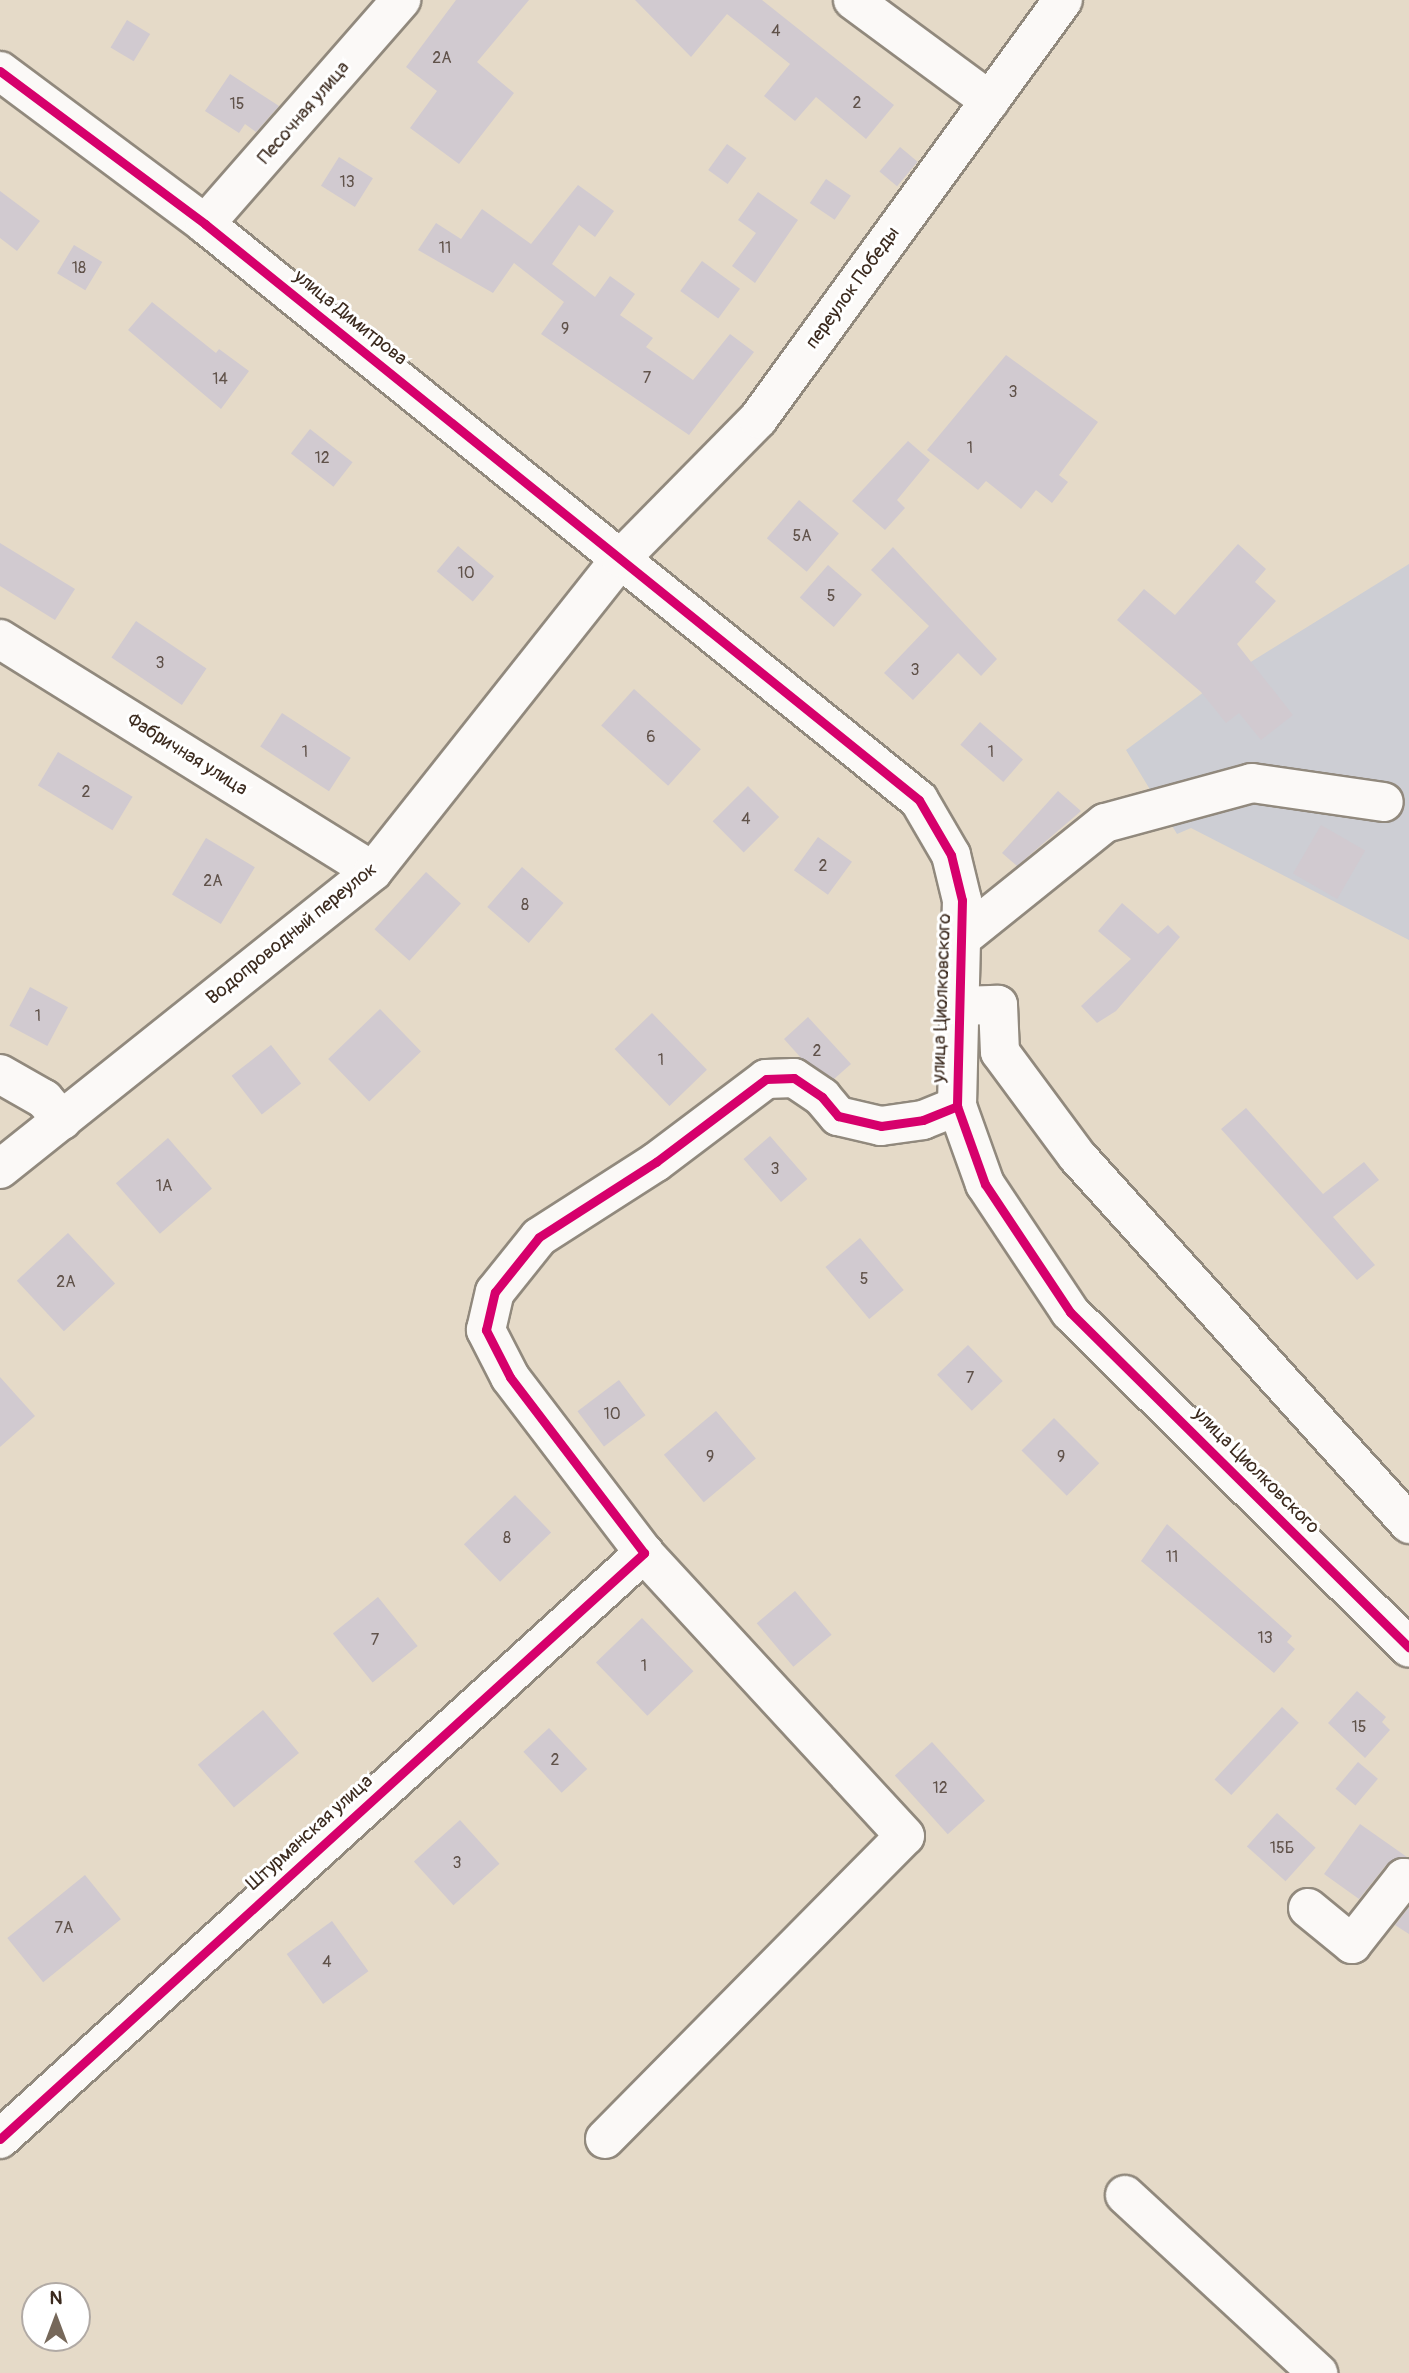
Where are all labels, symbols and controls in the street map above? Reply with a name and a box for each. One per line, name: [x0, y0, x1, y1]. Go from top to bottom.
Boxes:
house number: 4: [771, 21, 781, 41]
house number: 2А: [432, 48, 452, 68]
street label: Песочная улица: [253, 57, 355, 169]
house number: 2: [853, 93, 861, 113]
house number: 15: [230, 94, 244, 114]
house number: 13: [339, 172, 355, 192]
street label: переулок Победы: [801, 223, 905, 353]
house number: 11: [439, 238, 451, 258]
house number: 18: [72, 258, 86, 278]
street label: улица Димитрова: [289, 265, 411, 371]
house number: 9: [561, 319, 569, 339]
house number: 7: [643, 368, 651, 388]
house number: 14: [212, 369, 228, 389]
house number: 3: [1009, 382, 1017, 402]
house number: 1: [967, 438, 973, 458]
house number: 12: [314, 448, 330, 468]
house number: 5А: [792, 526, 812, 546]
house number: 10: [457, 563, 475, 583]
house number: 5: [827, 586, 835, 606]
house number: 3: [156, 653, 164, 673]
house number: 3: [911, 660, 919, 680]
street label: Фабричная улица: [123, 709, 251, 801]
house number: 6: [646, 727, 656, 747]
house number: 1: [302, 742, 308, 762]
house number: 1: [988, 742, 994, 762]
house number: 2: [82, 782, 90, 802]
house number: 4: [741, 809, 751, 829]
house number: 2: [819, 856, 827, 876]
street label: Водопроводный переулок: [202, 858, 382, 1010]
house number: 2А: [203, 871, 223, 891]
house number: 8: [521, 895, 529, 915]
street label: улица Циолковского: [928, 913, 956, 1083]
house number: 1: [35, 1006, 41, 1026]
house number: 2: [813, 1041, 821, 1061]
house number: 1: [658, 1050, 664, 1070]
house number: 3: [771, 1159, 779, 1179]
house number: 1А: [156, 1176, 172, 1196]
house number: 5: [860, 1269, 868, 1289]
house number: 2А: [56, 1272, 76, 1292]
house number: 7: [966, 1368, 974, 1388]
street label: улица Циолковского: [1188, 1403, 1324, 1539]
house number: 10: [603, 1404, 621, 1424]
house number: 9: [706, 1447, 714, 1467]
house number: 9: [1057, 1447, 1065, 1467]
house number: 8: [503, 1528, 511, 1548]
house number: 11: [1166, 1547, 1178, 1567]
house number: 13: [1257, 1628, 1273, 1648]
house number: 7: [371, 1630, 379, 1650]
house number: 1: [641, 1656, 647, 1676]
house number: 15: [1352, 1717, 1366, 1737]
house number: 2: [551, 1750, 559, 1770]
street label: Штурманская улица: [242, 1770, 378, 1896]
house number: 12: [932, 1778, 948, 1798]
house number: 15Б: [1270, 1838, 1294, 1858]
house number: 3: [453, 1853, 461, 1873]
house number: 7А: [55, 1918, 73, 1938]
house number: 4: [322, 1952, 332, 1972]
north arrow: [21, 2282, 91, 2352]
text: N: [50, 2286, 62, 2310]

